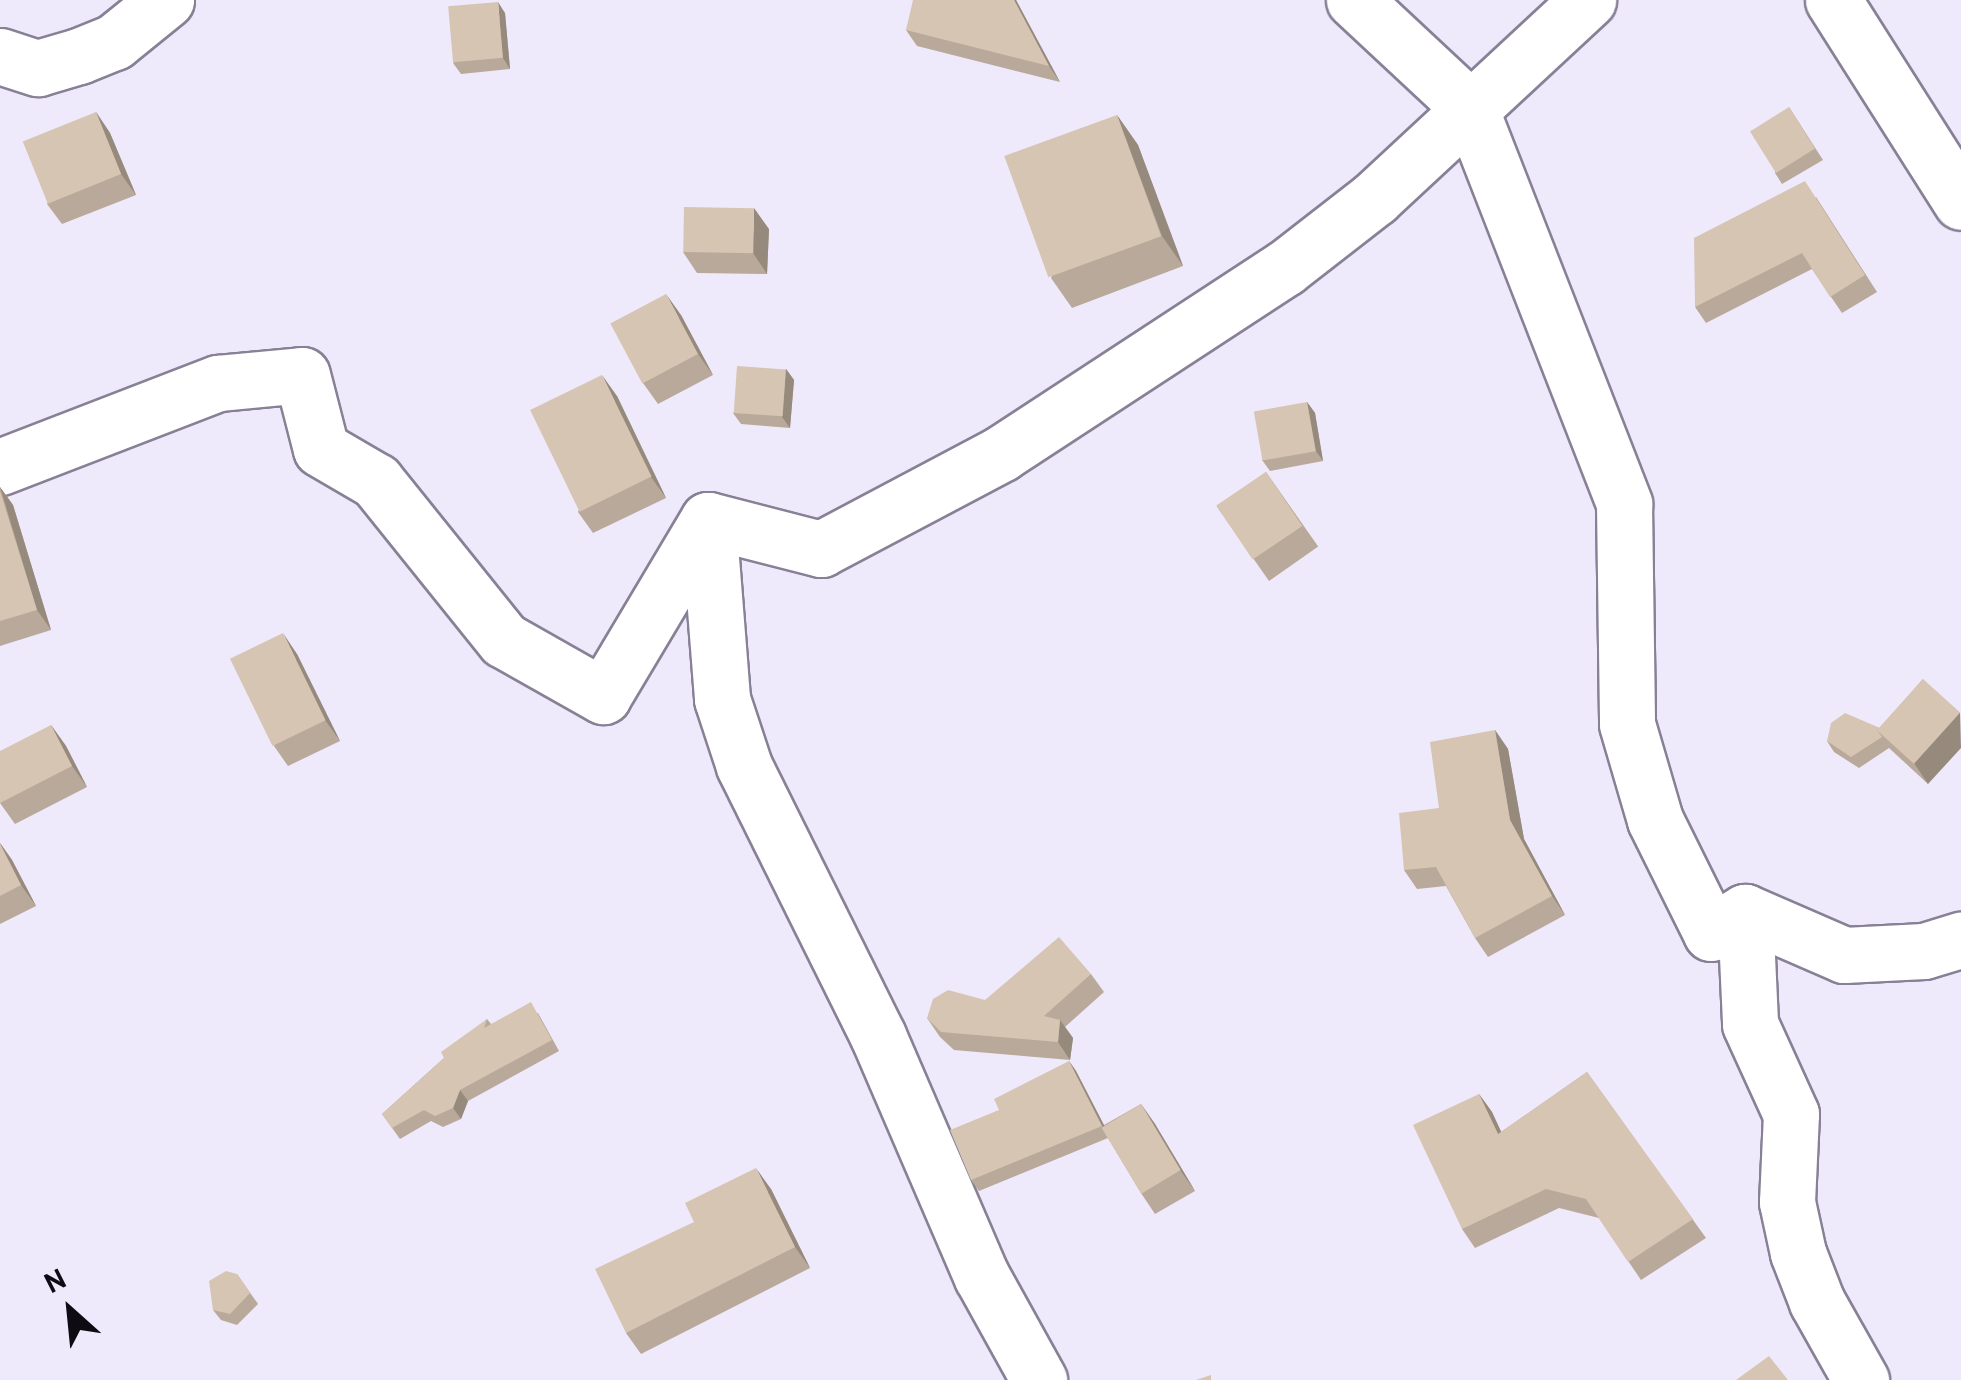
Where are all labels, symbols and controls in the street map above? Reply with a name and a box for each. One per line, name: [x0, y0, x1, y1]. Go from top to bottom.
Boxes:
north arrow: [20, 1260, 120, 1360]
text: N: [39, 1263, 74, 1304]

